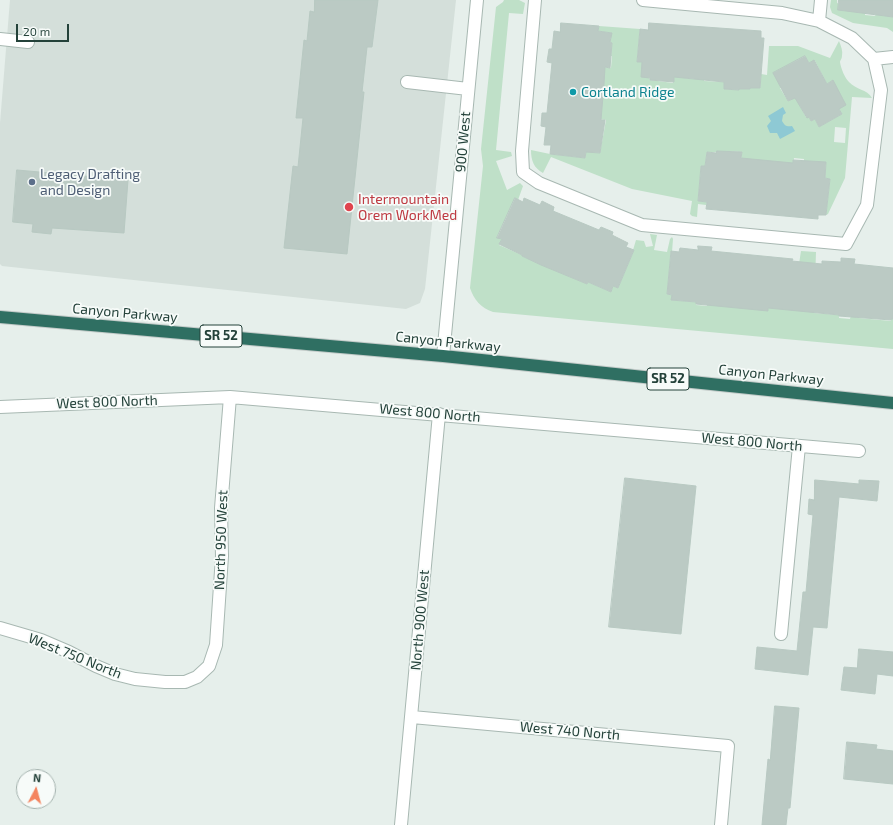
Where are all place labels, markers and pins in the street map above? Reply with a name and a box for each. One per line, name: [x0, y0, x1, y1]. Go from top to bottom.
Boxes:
place label: Cortland Ridge: [581, 84, 674, 100]
marker: Cortland Ridge: [568, 87, 578, 97]
place label: Legacy Drafting and Design: [40, 166, 140, 198]
marker: Legacy Drafting and Design: [27, 177, 37, 187]
place label: Intermountain Orem WorkMed: [358, 191, 457, 224]
marker: Intermountain Orem WorkMed: [343, 201, 355, 213]

